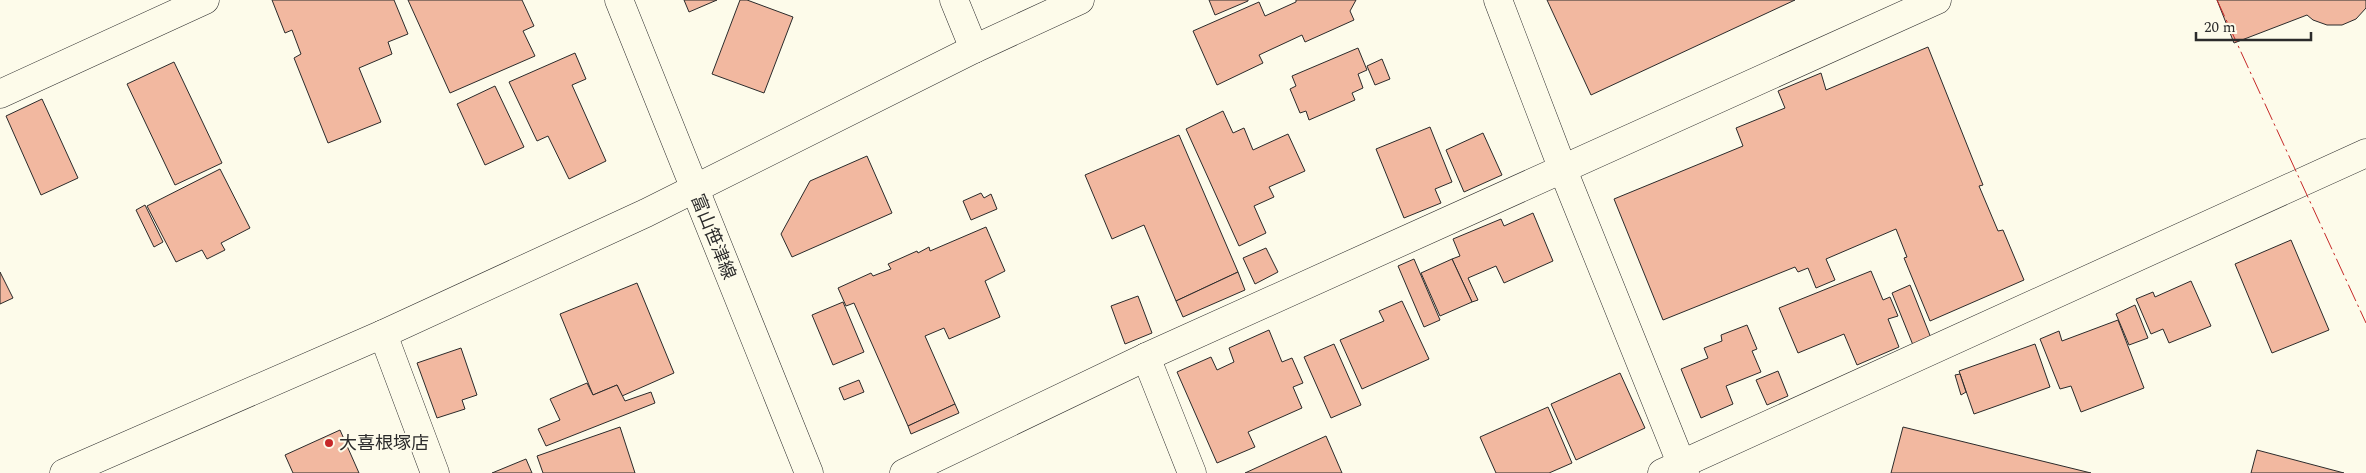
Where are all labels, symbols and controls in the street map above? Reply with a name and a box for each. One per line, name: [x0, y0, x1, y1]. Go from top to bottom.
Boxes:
scale bar: [2196, 10, 2311, 42]
text: 20 m: [2204, 16, 2236, 39]
street label: 富山笹津線: [684, 190, 742, 284]
place label: 大喜根塚店: [339, 430, 429, 457]
marker: 大喜根塚店: [323, 437, 335, 449]

